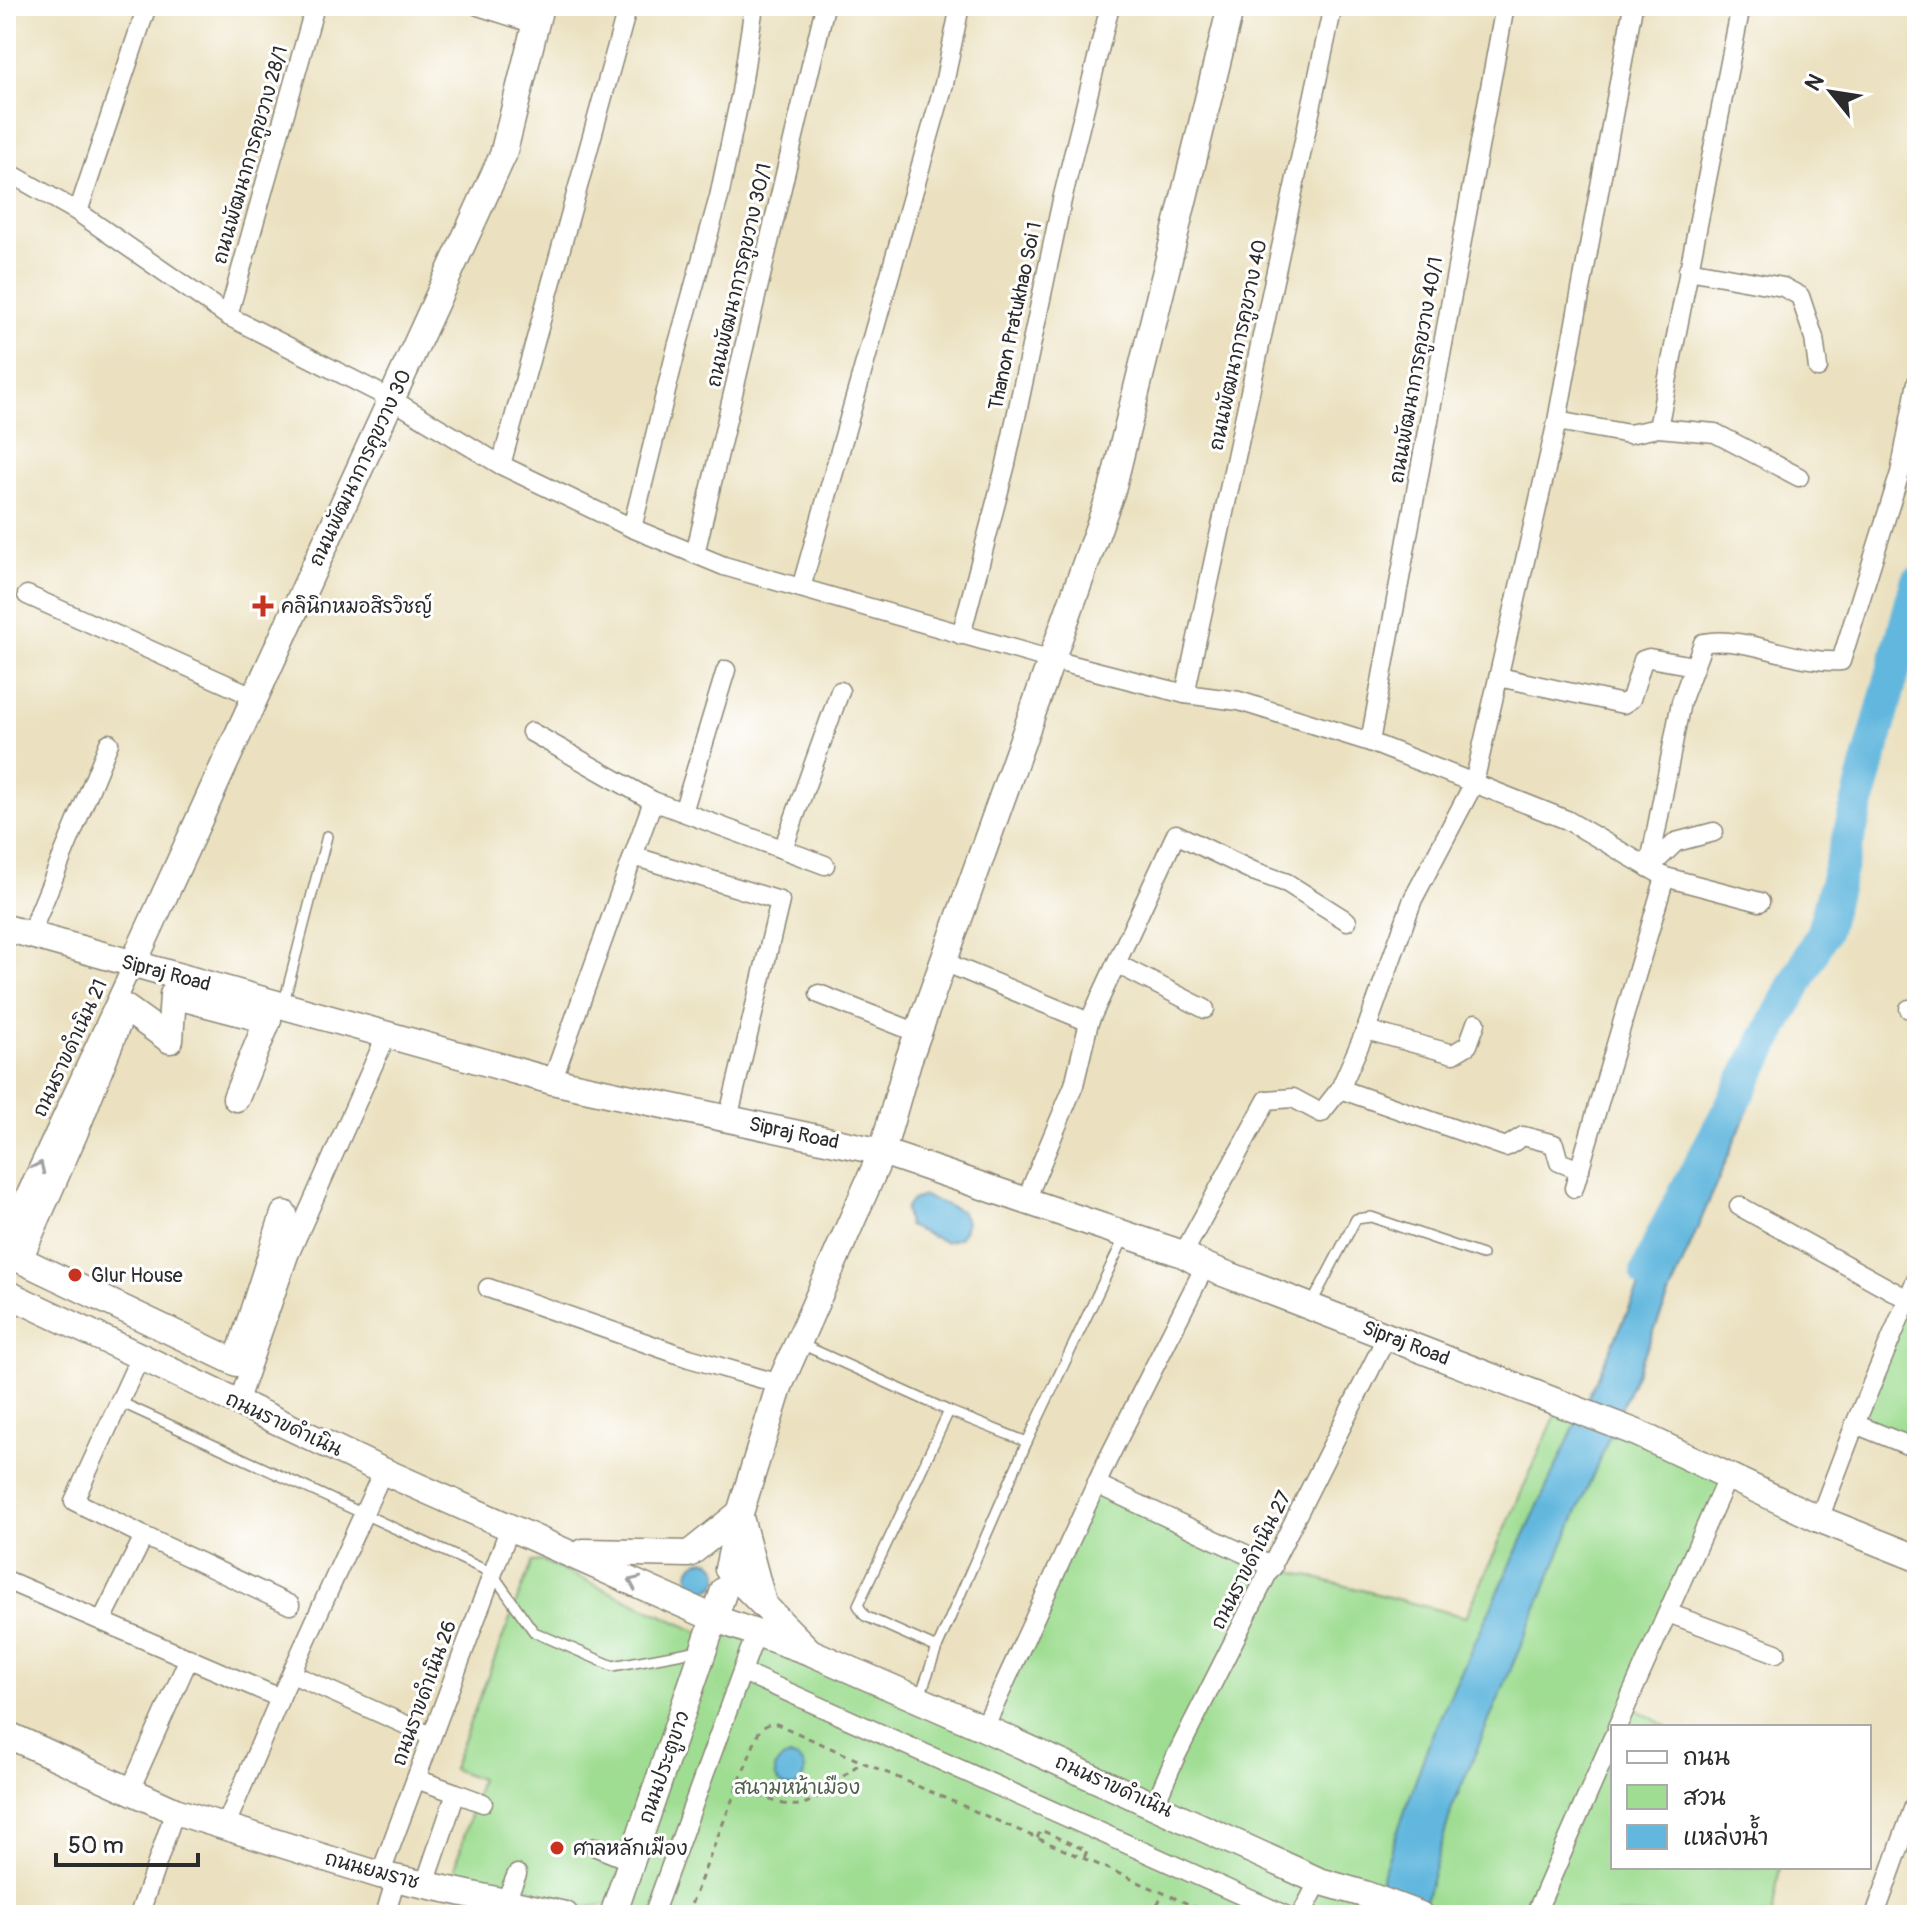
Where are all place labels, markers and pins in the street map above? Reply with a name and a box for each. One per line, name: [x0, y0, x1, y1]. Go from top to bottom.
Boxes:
place label: คลินิกหมอสิรวิชญ์: [281, 593, 432, 619]
marker: คลินิกหมอสิรวิชญ์: [252, 595, 274, 617]
place label: Glur House: [91, 1263, 183, 1288]
marker: Glur House: [66, 1266, 84, 1284]
place label: ศาลหลักเมือง: [573, 1836, 688, 1861]
marker: ศาลหลักเมือง: [548, 1839, 566, 1857]

